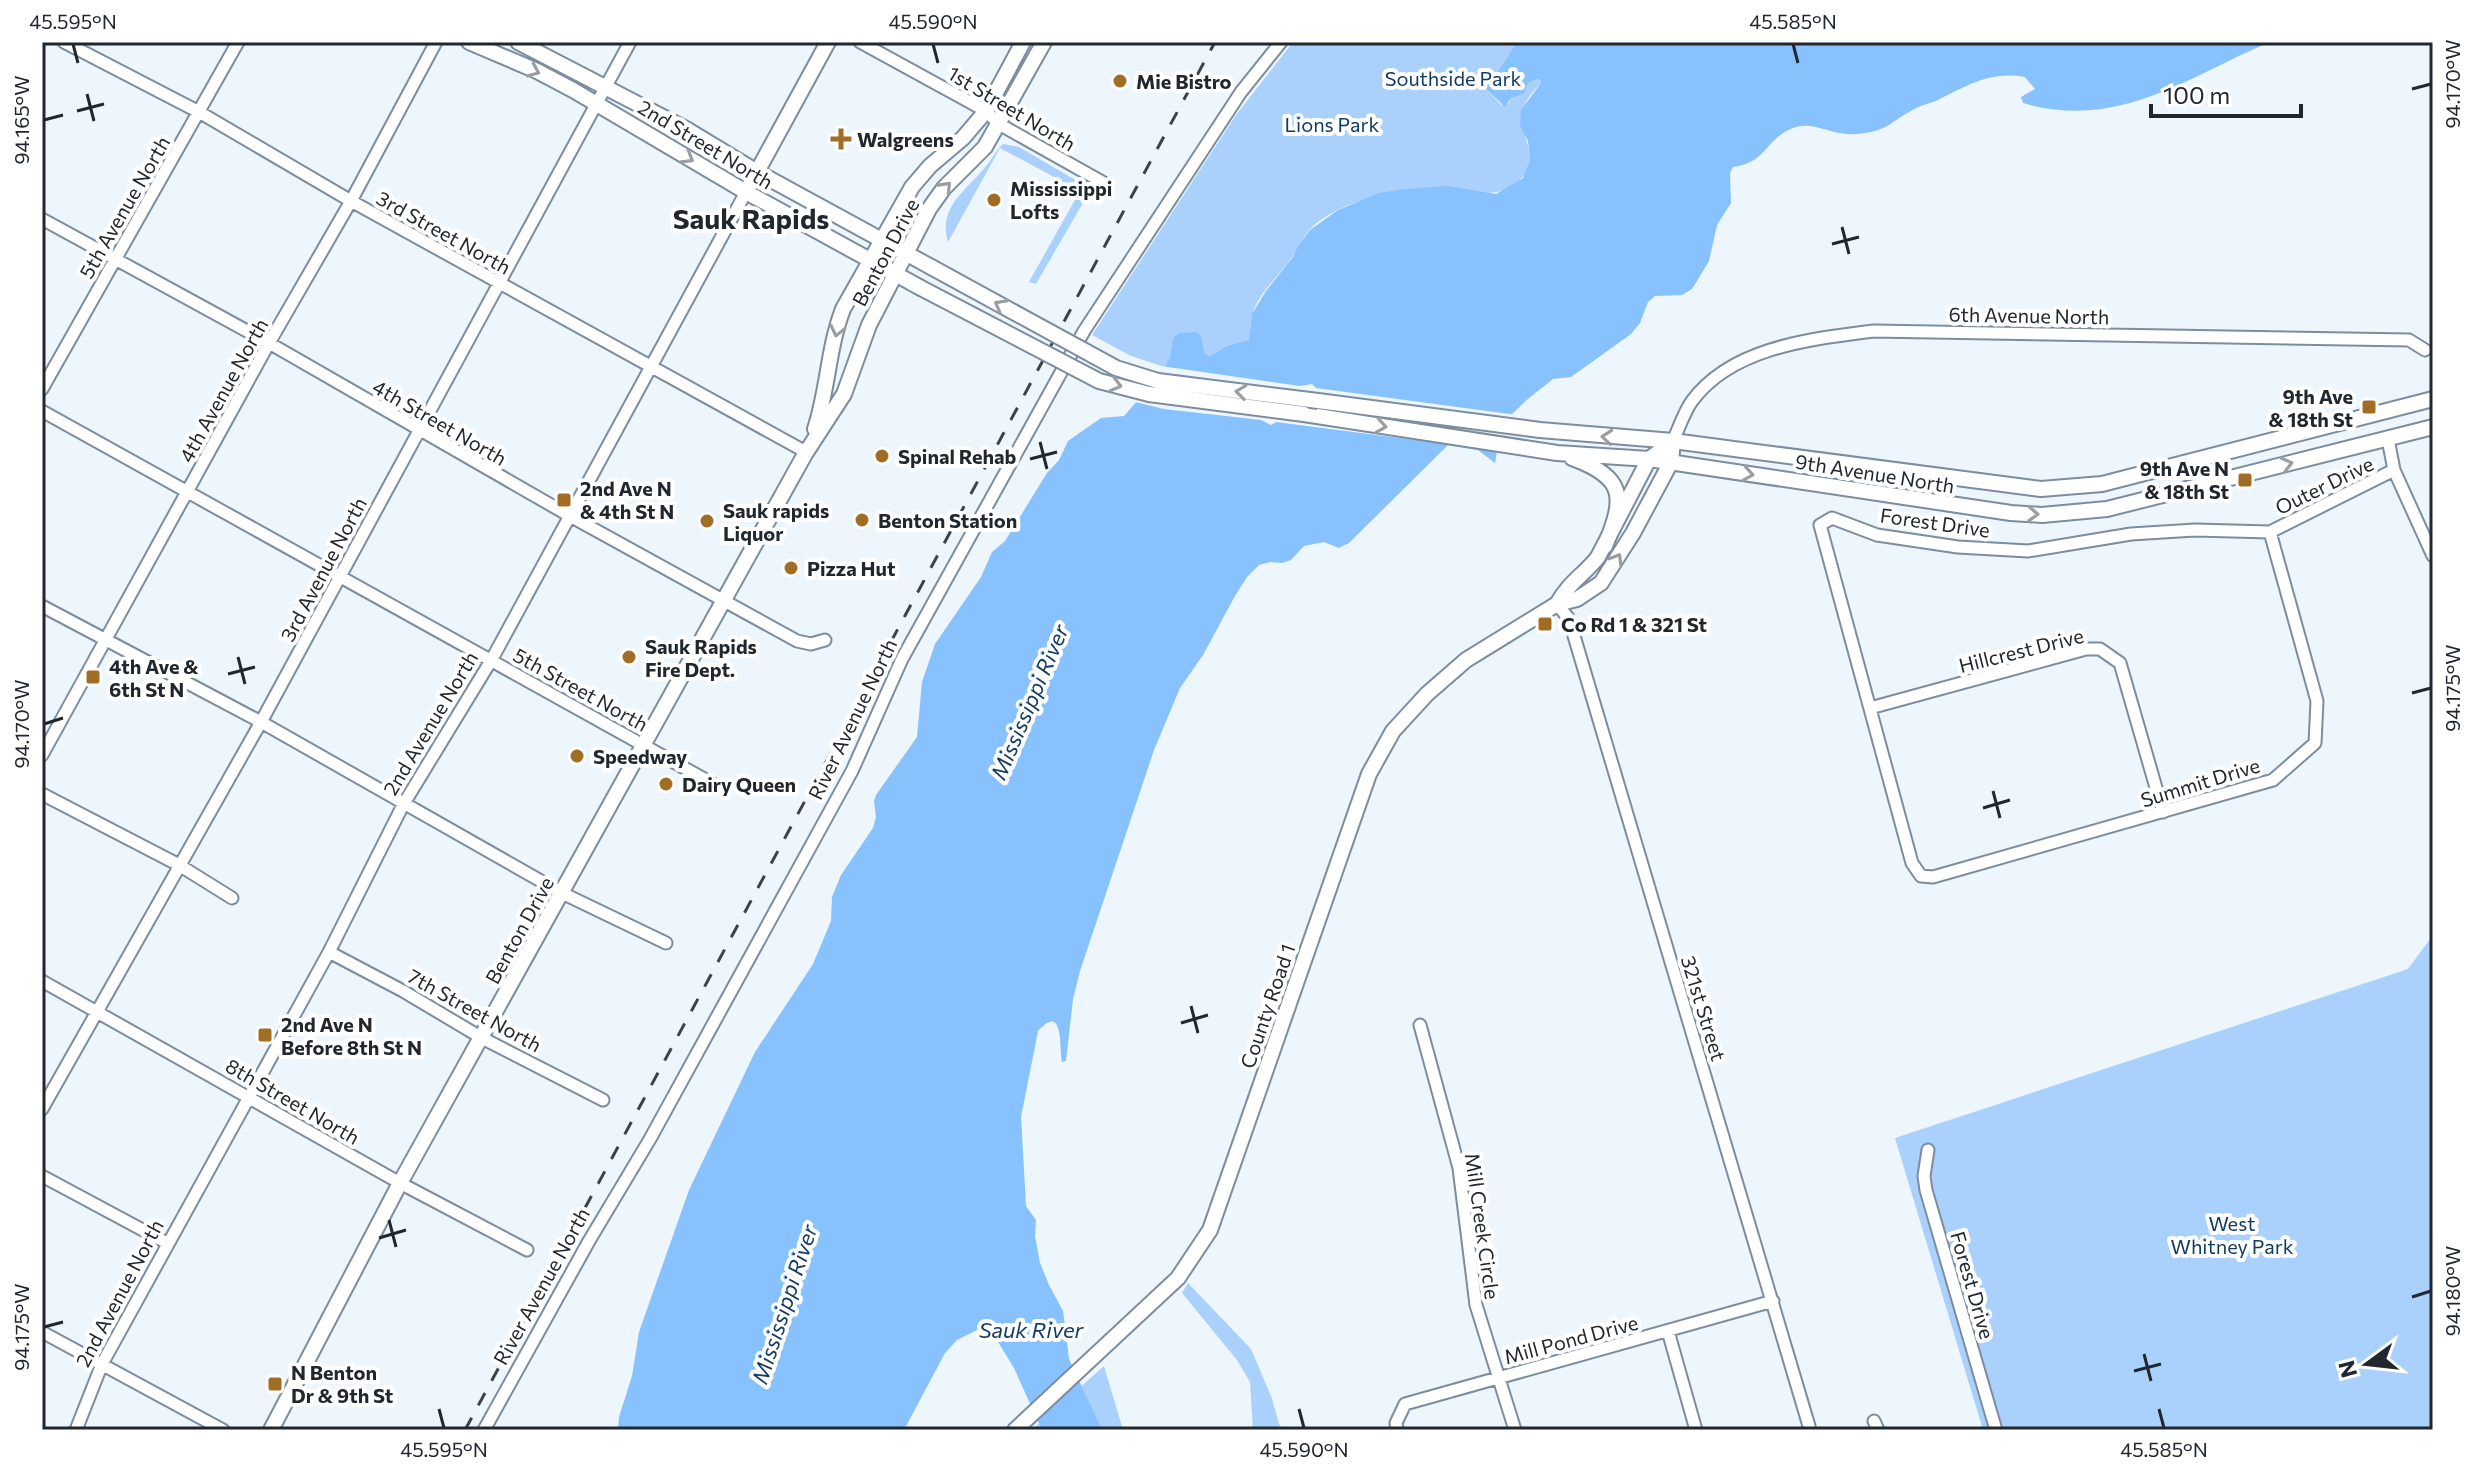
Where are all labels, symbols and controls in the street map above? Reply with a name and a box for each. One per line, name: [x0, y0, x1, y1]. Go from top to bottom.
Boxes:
text: 45.595°N: [29, 9, 117, 33]
text: 45.590°N: [889, 9, 978, 33]
text: 45.585°N: [1749, 9, 1837, 33]
text: 94.170°W: [2440, 39, 2464, 129]
street label: 1st Street North: [944, 60, 1080, 156]
one-way arrow: [526, 61, 541, 77]
park label: Southside Park: [1385, 66, 1521, 90]
scale bar: [2151, 68, 2301, 118]
place label: Mie Bistro: [1136, 69, 1232, 93]
marker: Mie Bistro: [1111, 72, 1129, 90]
text: 94.165°W: [9, 75, 33, 165]
text: 100 m: [2163, 80, 2230, 109]
street label: 2nd Street North: [634, 94, 778, 194]
park label: Lions Park: [1285, 112, 1380, 136]
place label: Walgreens: [857, 127, 954, 151]
marker: Walgreens: [832, 130, 850, 148]
street label: 5th Avenue North: [74, 132, 174, 282]
one-way arrow: [679, 148, 694, 164]
place label: Mississippi Lofts: [1010, 176, 1112, 223]
one-way arrow: [937, 182, 952, 196]
street label: 3rd Street North: [373, 185, 515, 279]
marker: Mississippi Lofts: [985, 191, 1003, 209]
street label: Benton Drive: [847, 194, 923, 310]
district label: Sauk Rapids: [673, 201, 829, 235]
one-way arrow: [994, 299, 1008, 315]
street label: 6th Avenue North: [1948, 302, 2110, 328]
street label: 4th Avenue North: [174, 314, 272, 466]
one-way arrow: [829, 323, 846, 337]
street label: 4th Street North: [369, 374, 511, 470]
one-way arrow: [1108, 376, 1122, 393]
one-way arrow: [1234, 383, 1247, 400]
place label: 9th Ave & 18th St: [2268, 384, 2353, 431]
marker: 9th Ave & 18th St: [2360, 398, 2378, 416]
one-way arrow: [1374, 417, 1388, 434]
one-way arrow: [1600, 428, 1613, 445]
place label: Spinal Rehab: [898, 444, 1017, 468]
marker: Spinal Rehab: [873, 447, 891, 465]
street label: 9th Avenue North: [1794, 449, 1956, 497]
street label: Outer Drive: [2271, 451, 2377, 519]
place label: 9th Ave N & 18th St: [2140, 456, 2229, 503]
one-way arrow: [2280, 456, 2294, 473]
one-way arrow: [1741, 465, 1755, 482]
marker: 9th Ave N & 18th St: [2236, 471, 2254, 489]
place label: 2nd Ave N & 4th St N: [580, 476, 674, 523]
marker: 2nd Ave N & 4th St N: [555, 491, 573, 509]
street label: 3rd Avenue North: [275, 493, 371, 645]
place label: Sauk rapids Liquor: [723, 498, 829, 545]
street label: Forest Drive: [1879, 502, 1991, 542]
one-way arrow: [2027, 506, 2040, 523]
place label: Benton Station: [878, 508, 1017, 532]
marker: Benton Station: [853, 511, 871, 529]
marker: Sauk rapids Liquor: [698, 512, 716, 530]
one-way arrow: [1608, 553, 1623, 568]
place label: Pizza Hut: [807, 556, 895, 580]
marker: Pizza Hut: [782, 559, 800, 577]
place label: Co Rd 1 & 321 St: [1561, 612, 1707, 636]
marker: Co Rd 1 & 321 St: [1536, 615, 1554, 633]
water label: Mississippi River: [984, 619, 1074, 784]
street label: Hillcrest Drive: [1956, 623, 2086, 677]
place label: Sauk Rapids Fire Dept.: [645, 634, 757, 681]
street label: River Avenue North: [803, 635, 901, 803]
street label: 5th Street North: [510, 642, 652, 736]
text: 94.175°W: [2440, 644, 2464, 732]
street label: 2nd Avenue North: [378, 647, 482, 799]
marker: Sauk Rapids Fire Dept.: [620, 648, 638, 666]
place label: 4th Ave & 6th St N: [109, 654, 199, 701]
marker: 4th Ave & 6th St N: [84, 668, 102, 686]
text: 94.170°W: [9, 679, 33, 769]
place label: Speedway: [593, 744, 687, 768]
marker: Speedway: [568, 747, 586, 765]
street label: Summit Drive: [2138, 753, 2262, 811]
place label: Dairy Queen: [682, 772, 796, 796]
marker: Dairy Queen: [657, 775, 675, 793]
street label: Benton Drive: [480, 872, 558, 988]
street label: County Road 1: [1235, 941, 1299, 1071]
street label: 321st Street: [1677, 953, 1731, 1063]
street label: 7th Street North: [404, 963, 546, 1057]
place label: 2nd Ave N Before 8th St N: [281, 1012, 422, 1059]
marker: 2nd Ave N Before 8th St N: [256, 1026, 274, 1044]
street label: 8th Street North: [222, 1053, 364, 1149]
street label: Mill Creek Circle: [1461, 1151, 1505, 1301]
street label: River Avenue North: [488, 1203, 594, 1369]
park label: West Whitney Park: [2171, 1211, 2294, 1258]
street label: 2nd Avenue North: [70, 1215, 168, 1371]
water label: Mississippi River: [746, 1220, 823, 1387]
street label: Forest Drive: [1946, 1229, 2000, 1341]
text: 94.180°W: [2440, 1246, 2464, 1336]
text: 94.175°W: [9, 1283, 33, 1371]
street label: Mill Pond Drive: [1501, 1310, 1641, 1368]
water label: Sauk River: [979, 1316, 1085, 1343]
north arrow: [2327, 1324, 2407, 1404]
text: N: [2332, 1358, 2362, 1381]
place label: N Benton Dr & 9th St: [291, 1360, 393, 1407]
marker: N Benton Dr & 9th St: [266, 1375, 284, 1393]
text: 45.595°N: [400, 1437, 488, 1461]
text: 45.590°N: [1260, 1437, 1349, 1461]
text: 45.585°N: [2120, 1437, 2208, 1461]

